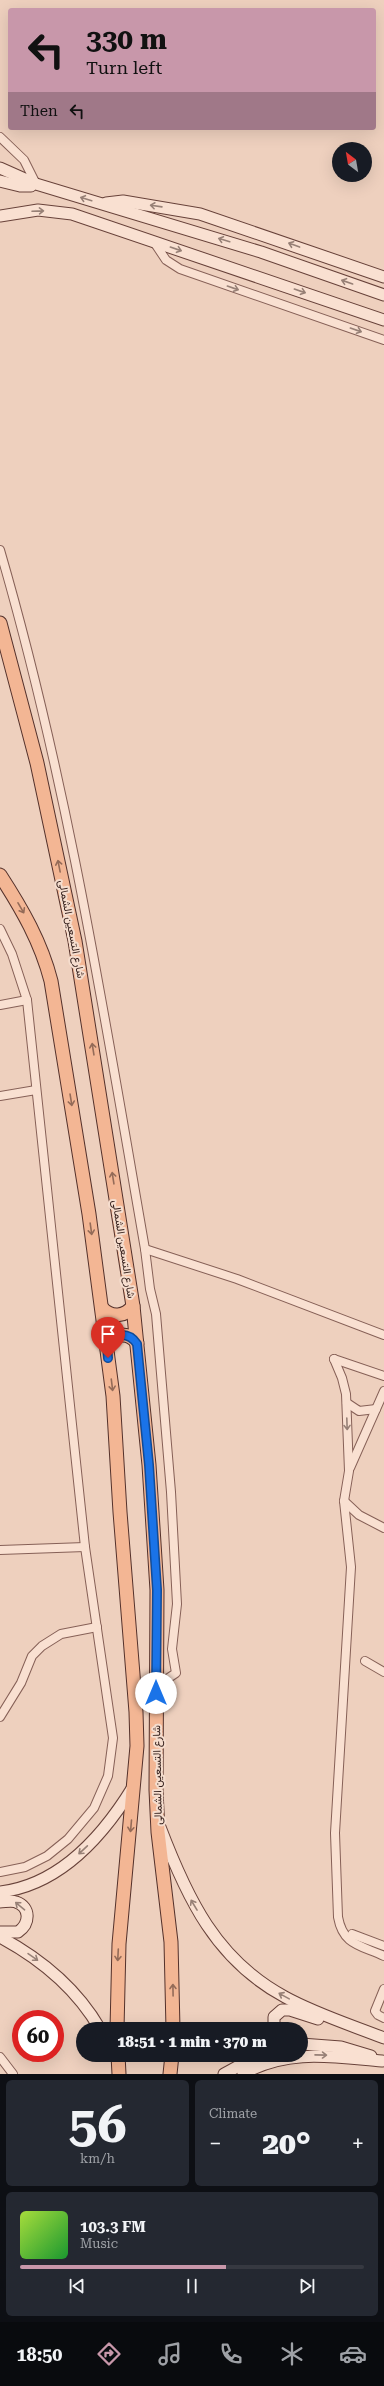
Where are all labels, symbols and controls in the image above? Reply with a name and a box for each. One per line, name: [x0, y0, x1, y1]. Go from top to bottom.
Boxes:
text: 330 m: [86, 23, 167, 56]
icon: left: [20, 24, 72, 76]
text: Turn left: [86, 57, 162, 78]
icon: left: [66, 100, 88, 122]
text: Then: [20, 102, 58, 120]
north arrow: [332, 142, 372, 182]
map controls: [332, 142, 372, 182]
one-way arrow: [80, 195, 93, 202]
one-way arrow: [150, 202, 163, 210]
one-way arrow: [31, 207, 44, 214]
one-way arrow: [218, 236, 230, 244]
one-way arrow: [289, 241, 301, 249]
one-way arrow: [170, 246, 183, 253]
one-way arrow: [341, 278, 354, 285]
one-way arrow: [227, 284, 239, 292]
one-way arrow: [293, 288, 306, 295]
one-way arrow: [349, 327, 361, 335]
one-way arrow: [54, 860, 62, 873]
street label: شارع التسعين الشمالى: [55, 879, 87, 980]
one-way arrow: [17, 902, 25, 914]
one-way arrow: [89, 1043, 97, 1056]
one-way arrow: [67, 1093, 75, 1106]
one-way arrow: [109, 1171, 117, 1184]
street label: شارع التسعين الشمالى: [108, 1199, 138, 1300]
one-way arrow: [87, 1222, 95, 1235]
pin: [91, 1317, 125, 1358]
icon: arrive: [97, 1323, 119, 1345]
one-way arrow: [108, 1378, 116, 1391]
one-way arrow: [344, 1417, 351, 1430]
position arrow: [135, 1672, 177, 1714]
street label: شارع التسعين الشمالى: [150, 1725, 166, 1825]
one-way arrow: [127, 1819, 134, 1832]
one-way arrow: [78, 1845, 88, 1855]
one-way arrow: [189, 1899, 197, 1911]
one-way arrow: [15, 1902, 26, 1910]
one-way arrow: [115, 1948, 122, 1961]
one-way arrow: [27, 1953, 38, 1961]
one-way arrow: [169, 1984, 177, 1997]
one-way arrow: [278, 1992, 290, 2000]
speed limit sign: 60: [12, 2010, 64, 2062]
text: 18:51 · 1 min · 370 m: [117, 2033, 267, 2051]
one-way arrow: [314, 2051, 327, 2059]
text: 56: [68, 2094, 127, 2155]
text: Climate: [209, 2106, 257, 2121]
text: 20°: [262, 2126, 311, 2161]
text: −: [209, 2131, 221, 2156]
text: +: [352, 2131, 364, 2156]
text: km/h: [80, 2151, 115, 2166]
text: 103.3 FM: [80, 2218, 146, 2236]
text: Music: [80, 2236, 118, 2251]
icon: previous: [66, 2275, 88, 2297]
icon: pause: [181, 2275, 203, 2297]
icon: next: [296, 2275, 318, 2297]
icon: directions: [95, 2340, 123, 2368]
icon: music: [156, 2340, 184, 2368]
icon: phone: [217, 2340, 245, 2368]
icon: climate: [278, 2340, 306, 2368]
icon: car: [339, 2340, 367, 2368]
text: 18:50: [17, 2344, 62, 2365]

